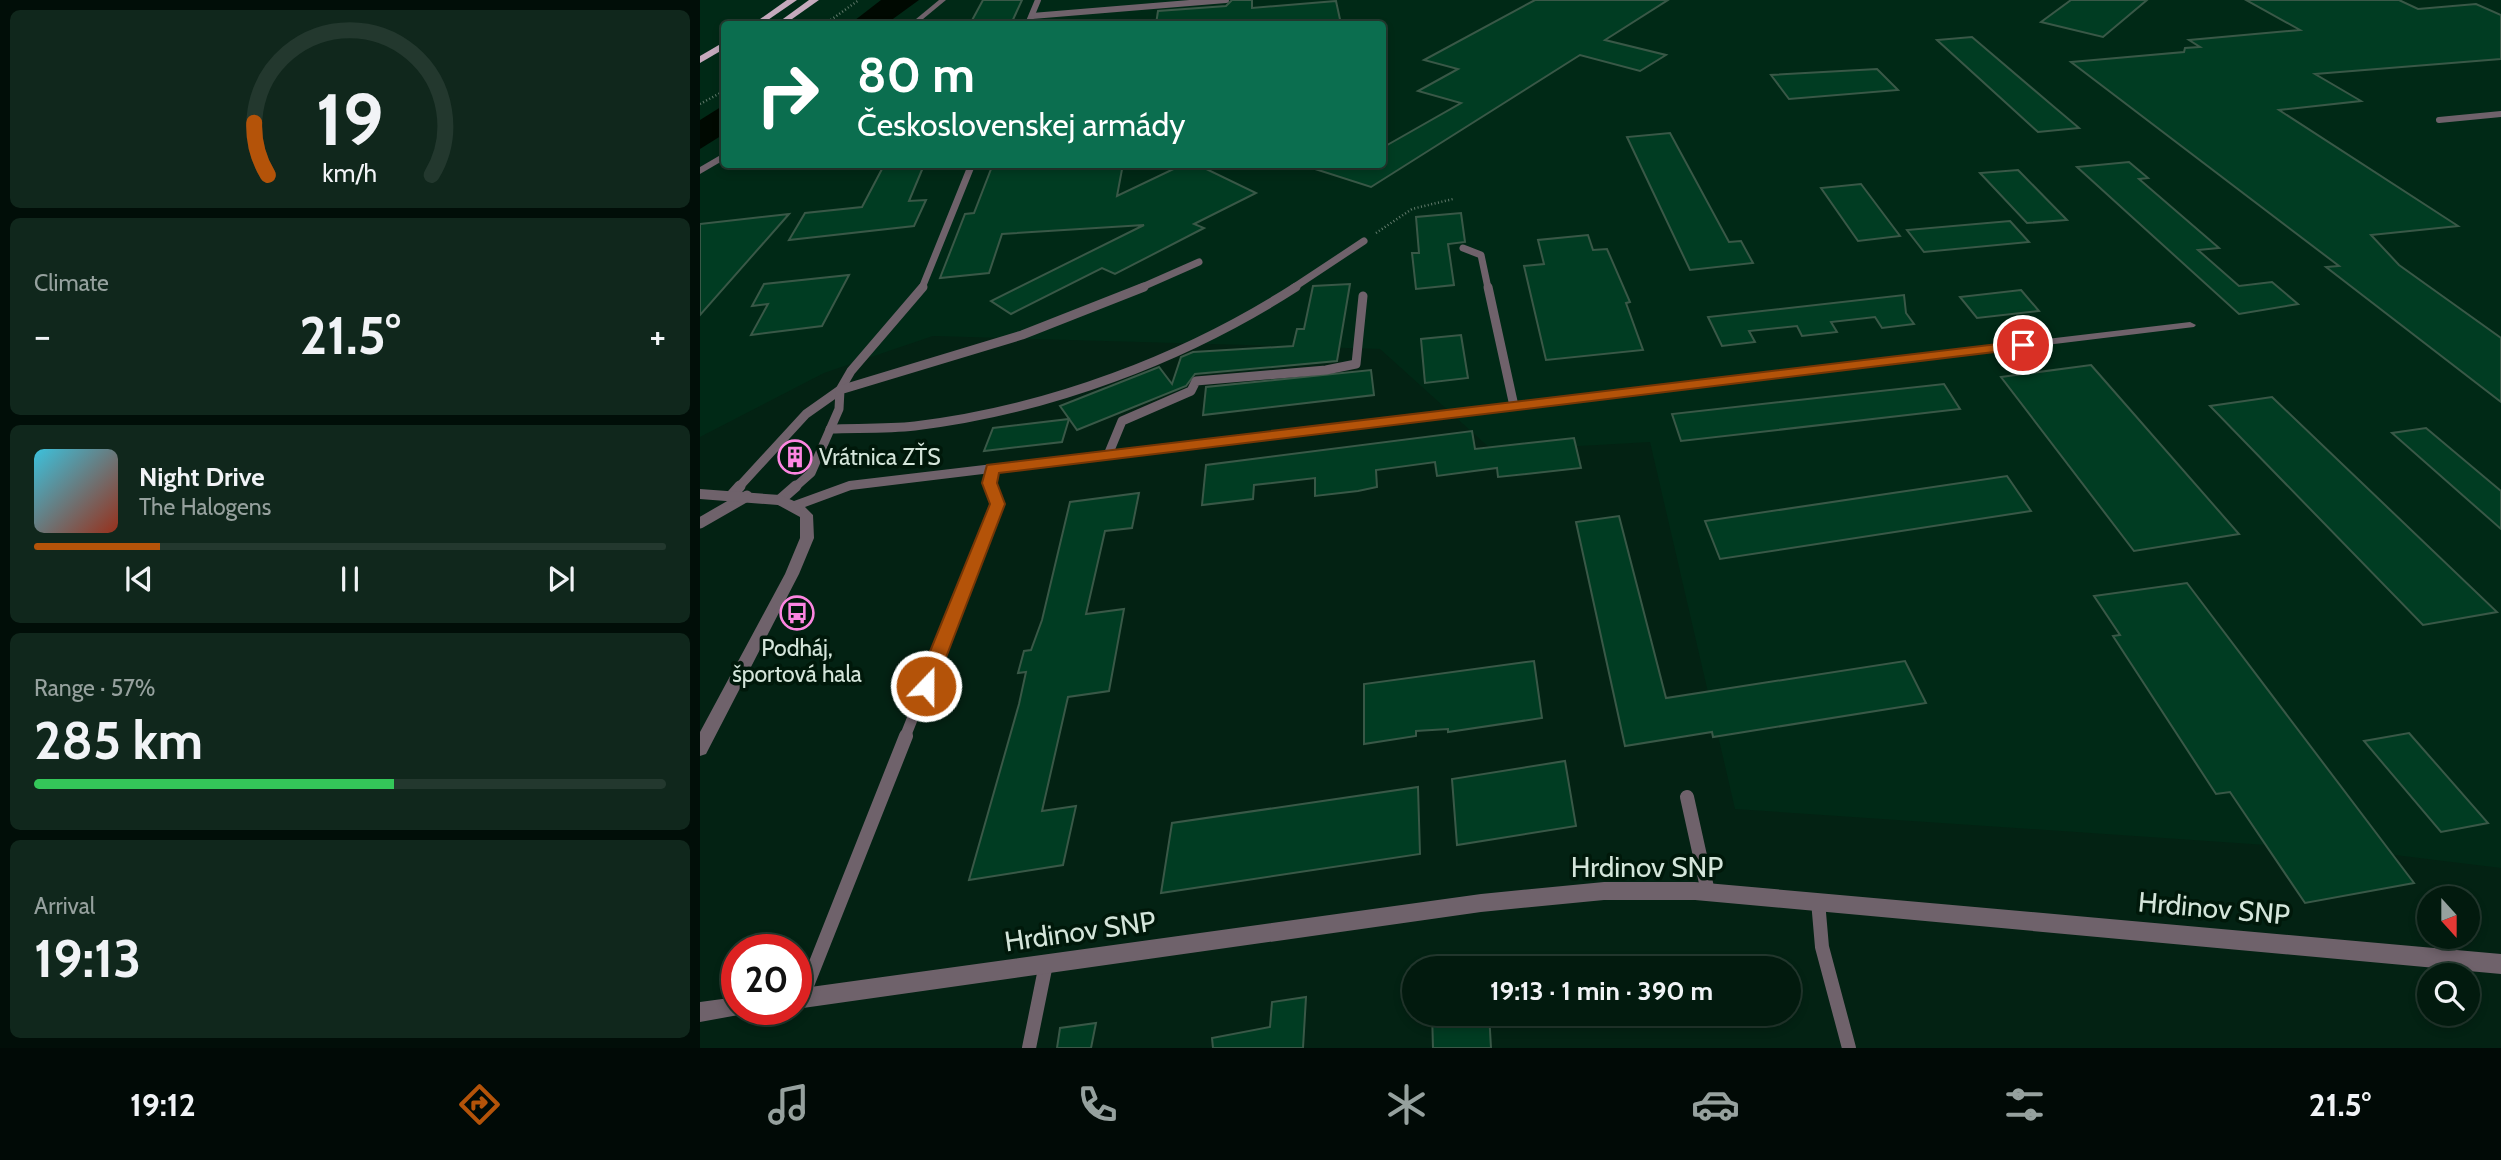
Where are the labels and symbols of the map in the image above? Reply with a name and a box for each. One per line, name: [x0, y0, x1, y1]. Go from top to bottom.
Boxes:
pin: [1993, 315, 2053, 375]
building icon: Vrátnica ZŤS: [776, 438, 814, 476]
place label: Vrátnica ZŤS: [819, 442, 941, 471]
bus stop icon: Podháj, športová hala: [778, 594, 816, 632]
place label: Podháj, športová hala: [732, 634, 862, 688]
position arrow: [889, 649, 963, 723]
street label: Hrdinov SNP: [1571, 850, 1723, 884]
street label: Hrdinov SNP: [2137, 884, 2291, 932]
north arrow: [2417, 886, 2480, 948]
street label: Hrdinov SNP: [1002, 904, 1158, 958]
speed limit sign: 20: [721, 934, 812, 1025]

